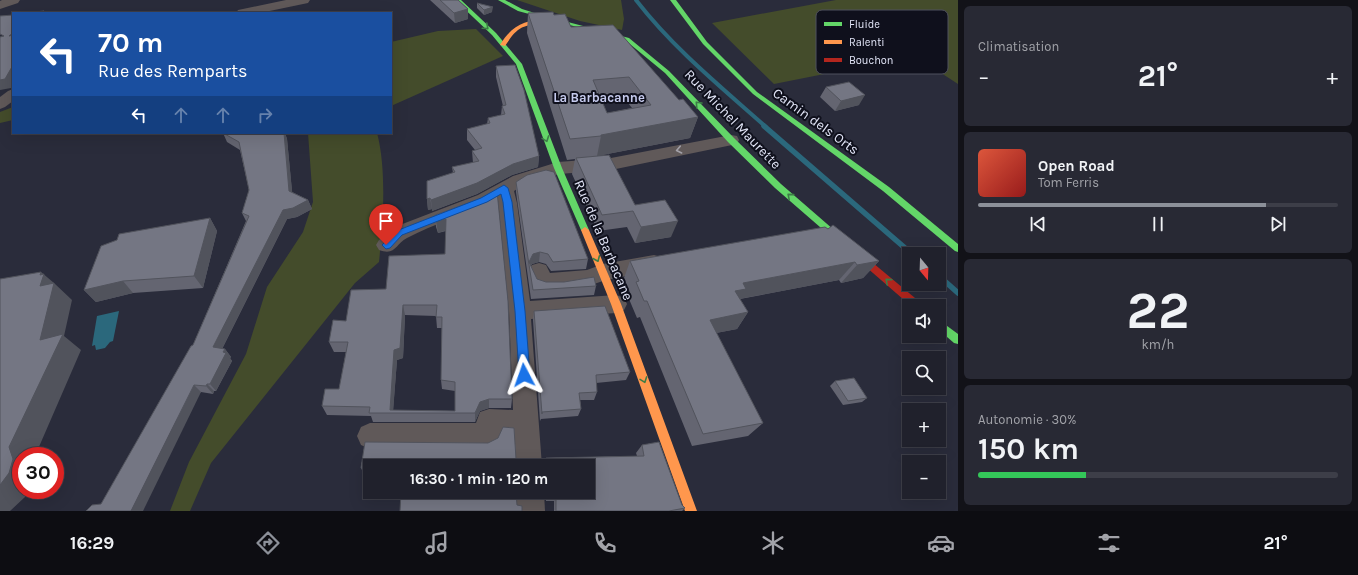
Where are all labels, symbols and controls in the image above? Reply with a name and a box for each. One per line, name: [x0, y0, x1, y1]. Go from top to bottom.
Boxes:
legend: [816, 10, 948, 74]
text: Fluide: [849, 18, 880, 31]
one-way arrow: [481, 22, 489, 30]
text: 70 m: [98, 26, 163, 59]
icon: left: [32, 28, 84, 80]
text: Ralenti: [849, 36, 885, 49]
text: Climatisation: [978, 39, 1059, 54]
text: Bouchon: [849, 54, 893, 67]
text: 21°: [1138, 58, 1178, 94]
text: Rue des Remparts: [98, 60, 247, 82]
text: −: [978, 64, 990, 90]
text: +: [1326, 64, 1338, 90]
street label: Rue Michel Maurette: [681, 66, 785, 173]
street label: Camin dels Orts: [769, 85, 862, 158]
district label: La Barbacanne: [553, 90, 645, 105]
one-way arrow: [695, 101, 702, 109]
icon: left: [128, 104, 150, 126]
icon: ahead: [170, 104, 192, 126]
icon: ahead: [212, 104, 234, 126]
icon: right: [254, 104, 276, 126]
one-way arrow: [542, 136, 550, 143]
one-way arrow: [676, 146, 682, 154]
text: Open Road: [1038, 157, 1115, 175]
text: Tom Ferris: [1038, 175, 1099, 190]
street label: Rue de la Barbacane: [570, 177, 637, 303]
one-way arrow: [787, 193, 794, 200]
pin: [369, 204, 403, 245]
icon: arrive: [375, 210, 397, 232]
icon: previous: [1027, 213, 1049, 235]
icon: pause: [1147, 213, 1169, 235]
icon: next: [1267, 213, 1289, 235]
north arrow: [902, 247, 946, 291]
map controls: [902, 247, 946, 499]
one-way arrow: [593, 255, 601, 262]
one-way arrow: [885, 278, 893, 285]
text: 22: [1127, 280, 1189, 341]
button: sound: [902, 299, 946, 343]
text: km/h: [1142, 337, 1174, 352]
button: search: [902, 351, 946, 395]
position arrow: [503, 354, 545, 396]
one-way arrow: [640, 376, 648, 383]
button: +: [902, 403, 946, 447]
text: Autonomie · 30%: [978, 412, 1076, 427]
text: 150 km: [978, 431, 1079, 467]
speed limit sign: 30: [12, 447, 64, 499]
button: −: [902, 455, 946, 499]
text: 16:30 · 1 min · 120 m: [410, 470, 548, 488]
icon: directions: [254, 529, 282, 557]
icon: music: [423, 529, 451, 557]
icon: phone: [591, 529, 619, 557]
icon: climate: [759, 529, 787, 557]
icon: car: [927, 529, 955, 557]
icon: filters: [1095, 529, 1123, 557]
text: 16:29: [70, 532, 114, 554]
text: 21°: [1263, 532, 1288, 554]

